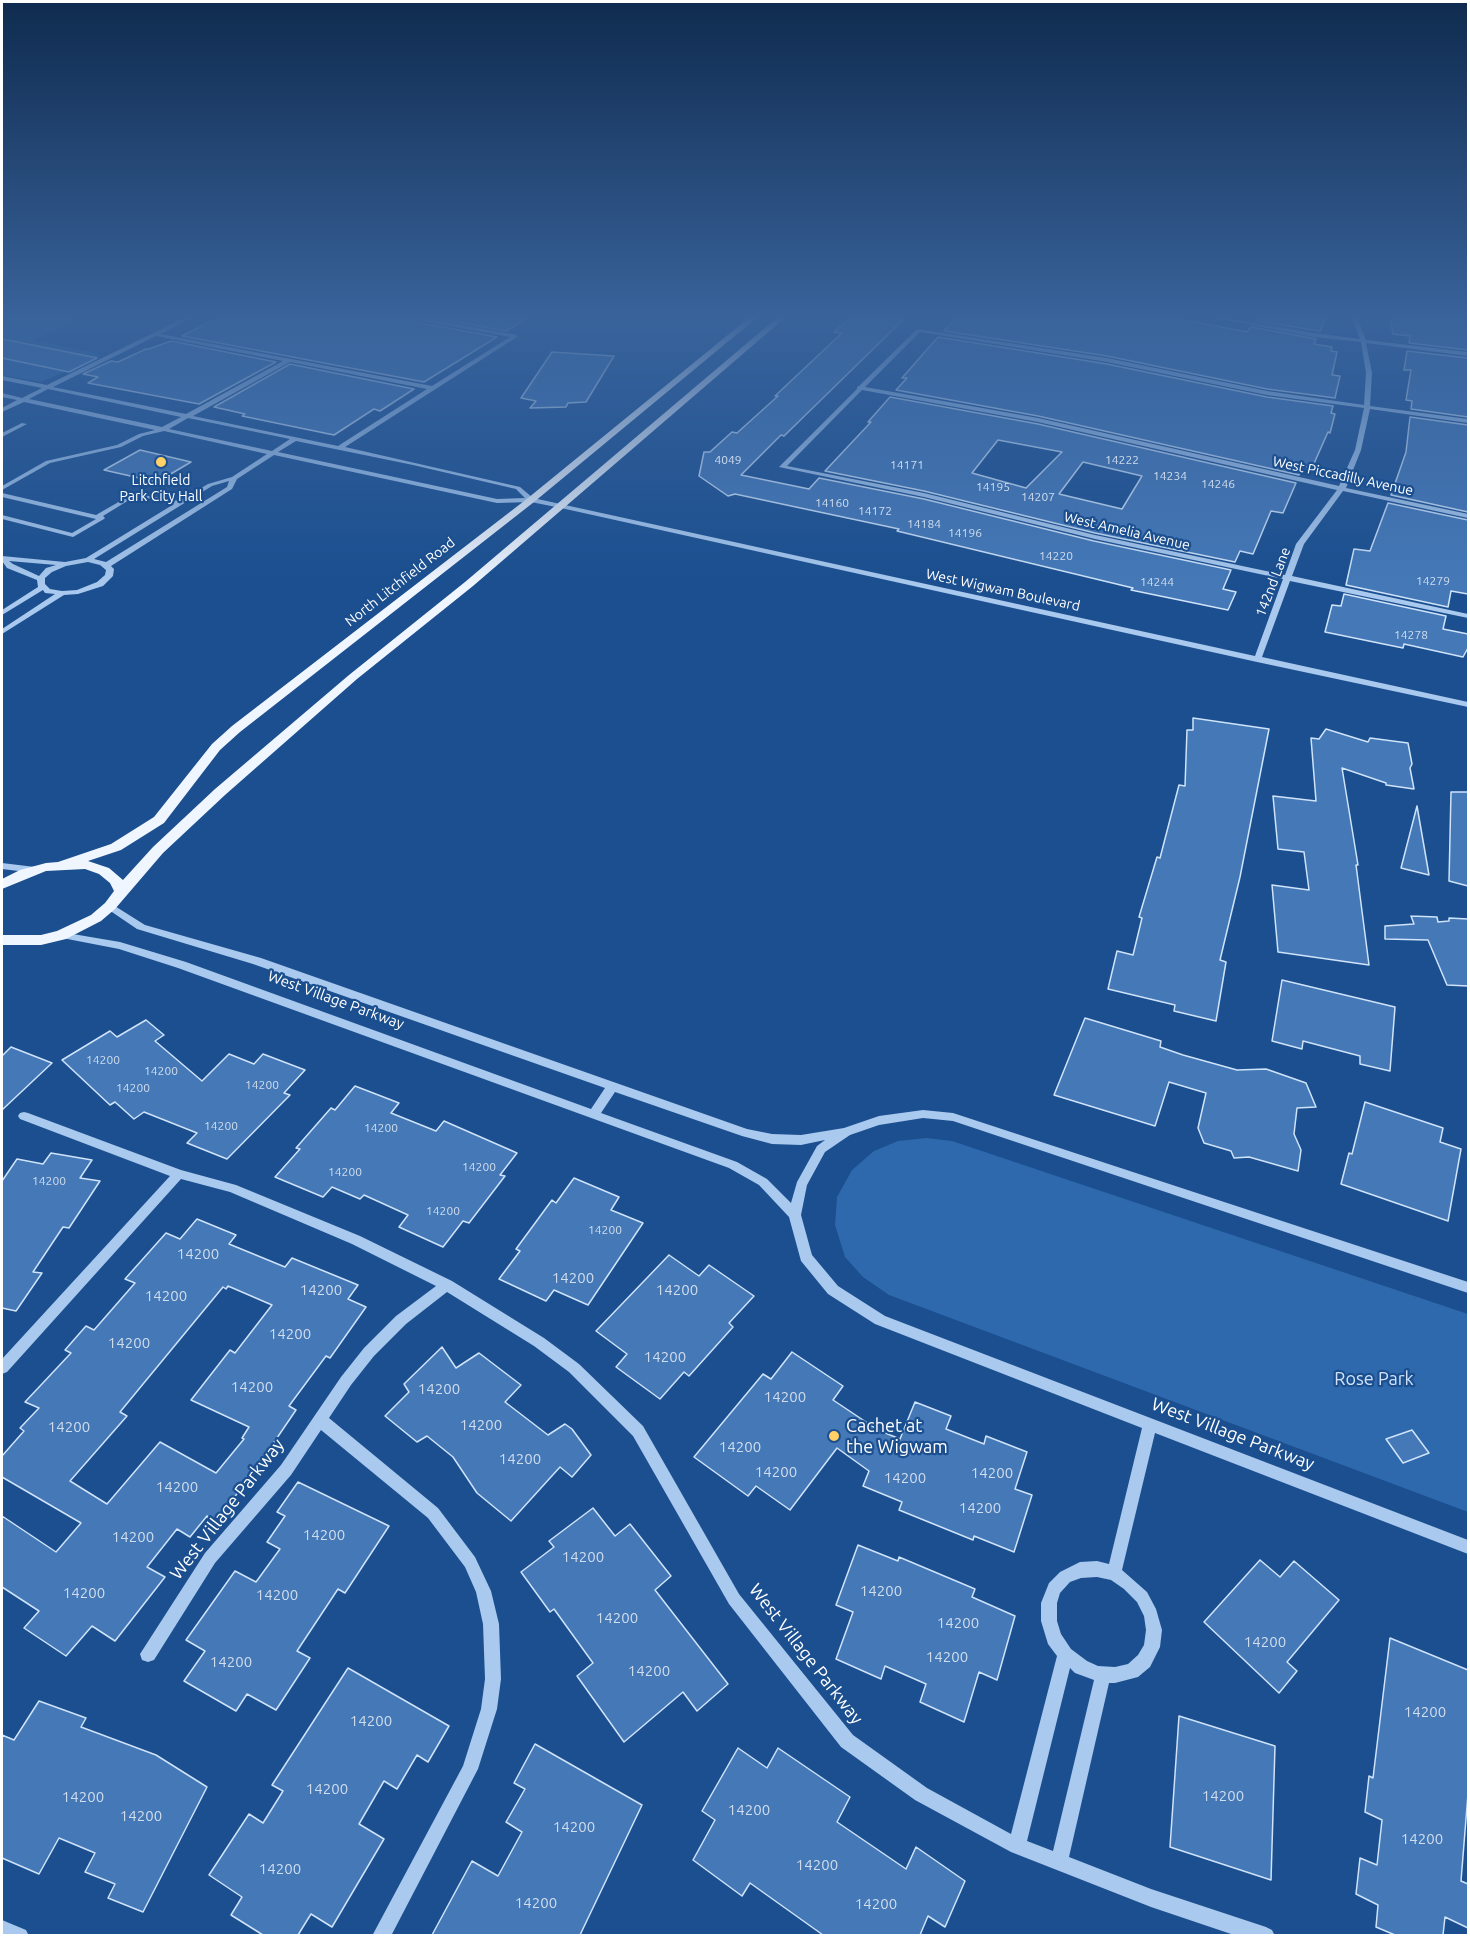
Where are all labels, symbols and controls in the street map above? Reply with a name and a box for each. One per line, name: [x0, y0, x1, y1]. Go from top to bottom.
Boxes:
house number: 4049: [714, 453, 742, 467]
house number: 14222: [1105, 453, 1139, 467]
street label: West Piccadilly Avenue: [1271, 453, 1415, 499]
marker: Litchfield Park City Hall: [154, 455, 168, 469]
house number: 14171: [890, 458, 924, 472]
house number: 14234: [1153, 469, 1187, 483]
place label: Litchfield Park City Hall: [120, 472, 202, 504]
house number: 14246: [1201, 477, 1235, 491]
house number: 14195: [976, 480, 1010, 494]
house number: 14207: [1021, 490, 1055, 504]
house number: 14160: [815, 496, 849, 510]
house number: 14172: [858, 504, 892, 518]
street label: West Amelia Avenue: [1062, 508, 1192, 554]
house number: 14184: [907, 517, 941, 531]
house number: 14196: [948, 526, 982, 540]
street label: North Litchfield Road: [342, 534, 458, 630]
street label: 142nd Lane: [1252, 545, 1294, 619]
house number: 14220: [1039, 549, 1073, 563]
street label: West Wigwam Boulevard: [924, 565, 1082, 615]
house number: 14279: [1416, 574, 1450, 588]
house number: 14244: [1140, 575, 1174, 589]
house number: 14278: [1394, 628, 1428, 642]
street label: West Village Parkway: [265, 967, 407, 1033]
house number: 14200: [86, 1053, 120, 1067]
house number: 14200: [144, 1064, 178, 1078]
house number: 14200: [245, 1078, 279, 1092]
house number: 14200: [116, 1081, 150, 1095]
house number: 14200: [204, 1119, 238, 1133]
house number: 14200: [364, 1121, 398, 1135]
house number: 14200: [462, 1160, 496, 1174]
house number: 14200: [328, 1165, 362, 1179]
house number: 14200: [32, 1174, 66, 1188]
house number: 14200: [426, 1204, 460, 1218]
house number: 14200: [588, 1223, 622, 1237]
house number: 14200: [177, 1245, 219, 1263]
house number: 14200: [552, 1269, 594, 1287]
house number: 14200: [300, 1281, 342, 1299]
house number: 14200: [656, 1281, 698, 1299]
house number: 14200: [145, 1287, 187, 1305]
house number: 14200: [269, 1325, 311, 1343]
house number: 14200: [108, 1334, 150, 1352]
house number: 14200: [644, 1348, 686, 1366]
park label: Rose Park: [1334, 1368, 1414, 1390]
house number: 14200: [231, 1378, 273, 1396]
house number: 14200: [418, 1380, 460, 1398]
house number: 14200: [764, 1388, 806, 1406]
street label: West Village Parkway: [1149, 1393, 1317, 1475]
place label: Cachet at the Wigwam: [846, 1415, 948, 1458]
house number: 14200: [460, 1416, 502, 1434]
house number: 14200: [48, 1418, 90, 1436]
marker: Cachet at the Wigwam: [827, 1429, 841, 1443]
street label: West Village Parkway: [165, 1434, 289, 1584]
house number: 14200: [719, 1438, 761, 1456]
house number: 14200: [499, 1450, 541, 1468]
house number: 14200: [755, 1463, 797, 1481]
house number: 14200: [971, 1464, 1013, 1482]
house number: 14200: [884, 1469, 926, 1487]
house number: 14200: [156, 1478, 198, 1496]
house number: 14200: [959, 1499, 1001, 1517]
house number: 14200: [303, 1526, 345, 1544]
house number: 14200: [112, 1528, 154, 1546]
house number: 14200: [562, 1548, 604, 1566]
street label: West Village Parkway: [744, 1579, 868, 1729]
house number: 14200: [860, 1582, 902, 1600]
house number: 14200: [63, 1584, 105, 1602]
house number: 14200: [256, 1586, 298, 1604]
house number: 14200: [596, 1609, 638, 1627]
house number: 14200: [937, 1614, 979, 1632]
house number: 14200: [1244, 1633, 1286, 1651]
house number: 14200: [926, 1648, 968, 1666]
house number: 14200: [210, 1653, 252, 1671]
house number: 14200: [628, 1662, 670, 1680]
house number: 14200: [1404, 1703, 1446, 1721]
house number: 14200: [350, 1712, 392, 1730]
house number: 14200: [306, 1780, 348, 1798]
house number: 14200: [1202, 1787, 1244, 1805]
house number: 14200: [62, 1788, 104, 1806]
house number: 14200: [728, 1801, 770, 1819]
house number: 14200: [120, 1807, 162, 1825]
house number: 14200: [553, 1818, 595, 1836]
house number: 14200: [1401, 1830, 1443, 1848]
house number: 14200: [796, 1856, 838, 1874]
house number: 14200: [259, 1860, 301, 1878]
house number: 14200: [515, 1894, 557, 1912]
house number: 14200: [855, 1895, 897, 1913]

